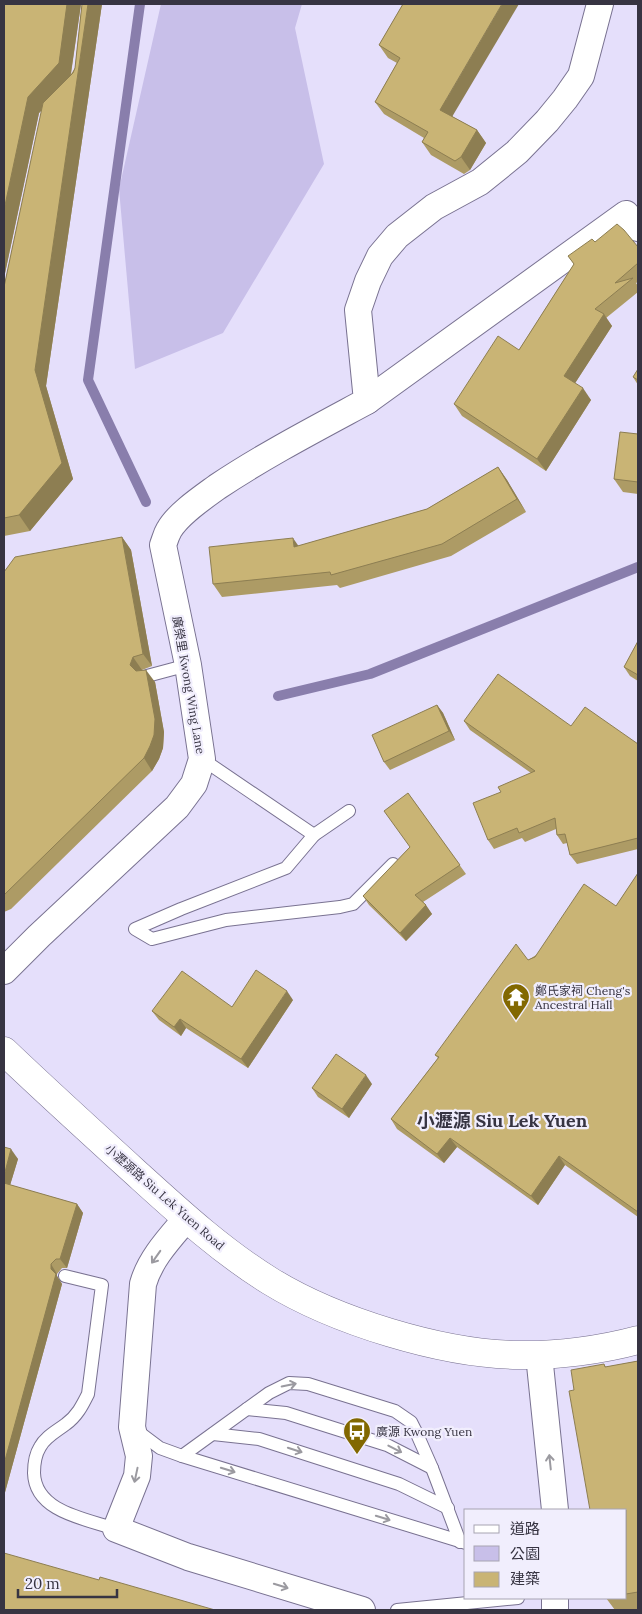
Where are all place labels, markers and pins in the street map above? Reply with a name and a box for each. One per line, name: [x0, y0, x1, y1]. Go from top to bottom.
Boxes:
temple icon: 鄭氏家祠 Cheng's Ancestral Hall: [501, 982, 531, 1021]
place label: 鄭氏家祠 Cheng's Ancestral Hall: [534, 983, 631, 1012]
bus stop icon: 廣源 Kwong Yuen: [342, 1416, 372, 1455]
place label: 廣源 Kwong Yuen: [376, 1424, 472, 1439]

